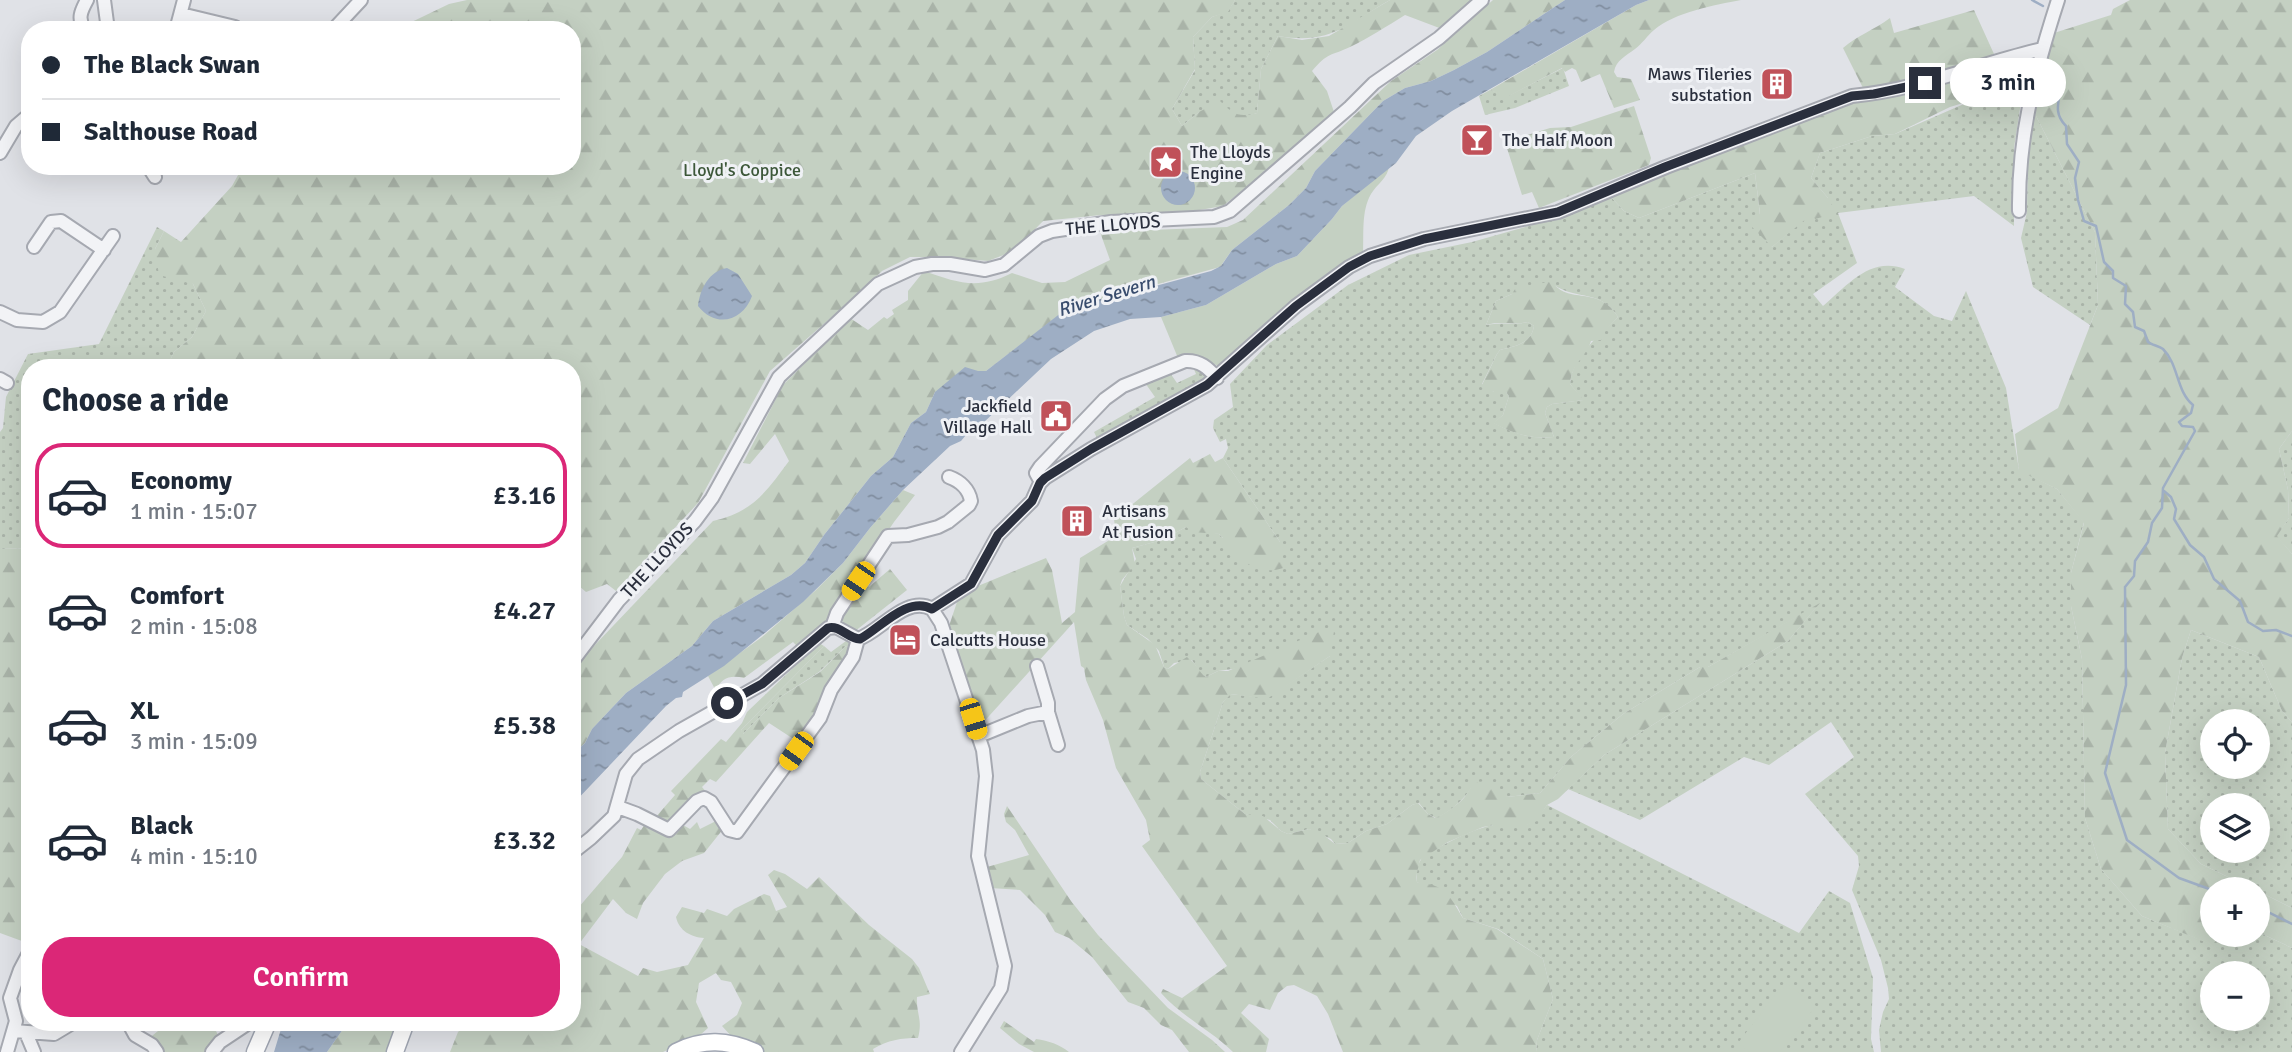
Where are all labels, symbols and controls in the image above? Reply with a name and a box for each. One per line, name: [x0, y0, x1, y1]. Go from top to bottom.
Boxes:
text: The Black Swan: [84, 49, 260, 81]
callout: 3 min: [1950, 58, 2065, 108]
place label: Maws Tileries substation: [1647, 63, 1752, 106]
building icon: Maws Tileries substation: [1758, 65, 1796, 103]
route end: [1909, 67, 1941, 99]
text: 3 min: [1980, 68, 2036, 97]
text: Salthouse Road: [84, 116, 258, 148]
bar icon: The Half Moon: [1458, 121, 1496, 159]
place label: The Half Moon: [1502, 129, 1613, 151]
place label: The Lloyds Engine: [1190, 141, 1271, 184]
place icon: The Lloyds Engine: [1147, 143, 1185, 181]
park label: Lloyd's Coppice: [683, 159, 801, 181]
street label: THE LLOYDS: [1064, 210, 1162, 240]
water label: River Severn: [1055, 270, 1158, 322]
text: Choose a ride: [42, 381, 229, 420]
place label: Jackfield Village Hall: [943, 395, 1032, 438]
public building icon: Jackfield Village Hall: [1037, 397, 1075, 435]
icon: car: [46, 464, 109, 527]
text: Economy: [130, 465, 232, 497]
text: £3.16: [493, 480, 556, 512]
text: 1 min · 15:07: [130, 497, 258, 526]
place label: Artisans At Fusion: [1102, 500, 1174, 543]
building icon: Artisans At Fusion: [1058, 502, 1096, 540]
street label: THE LLOYDS: [616, 518, 698, 602]
car: [838, 558, 879, 604]
icon: car: [46, 579, 109, 642]
text: Comfort: [130, 580, 224, 612]
text: £4.27: [493, 595, 556, 627]
text: 2 min · 15:08: [130, 612, 258, 641]
hotel icon: Calcutts House: [886, 621, 924, 659]
place label: Calcutts House: [930, 629, 1046, 651]
route start: [711, 687, 743, 719]
icon: car: [46, 694, 109, 757]
text: XL: [130, 695, 160, 727]
car: [957, 696, 990, 742]
map controls: [2200, 709, 2270, 1031]
button: locate: [2200, 709, 2270, 779]
text: £5.38: [493, 710, 556, 742]
text: 3 min · 15:09: [130, 727, 258, 756]
car: [776, 728, 817, 774]
button: layers: [2200, 793, 2270, 863]
icon: car: [46, 809, 109, 872]
text: Black: [130, 810, 193, 842]
text: £3.32: [493, 825, 556, 857]
text: 4 min · 15:10: [130, 842, 258, 871]
button: +: [2200, 877, 2270, 947]
button: Confirm: [42, 937, 560, 1017]
button: −: [2200, 961, 2270, 1031]

